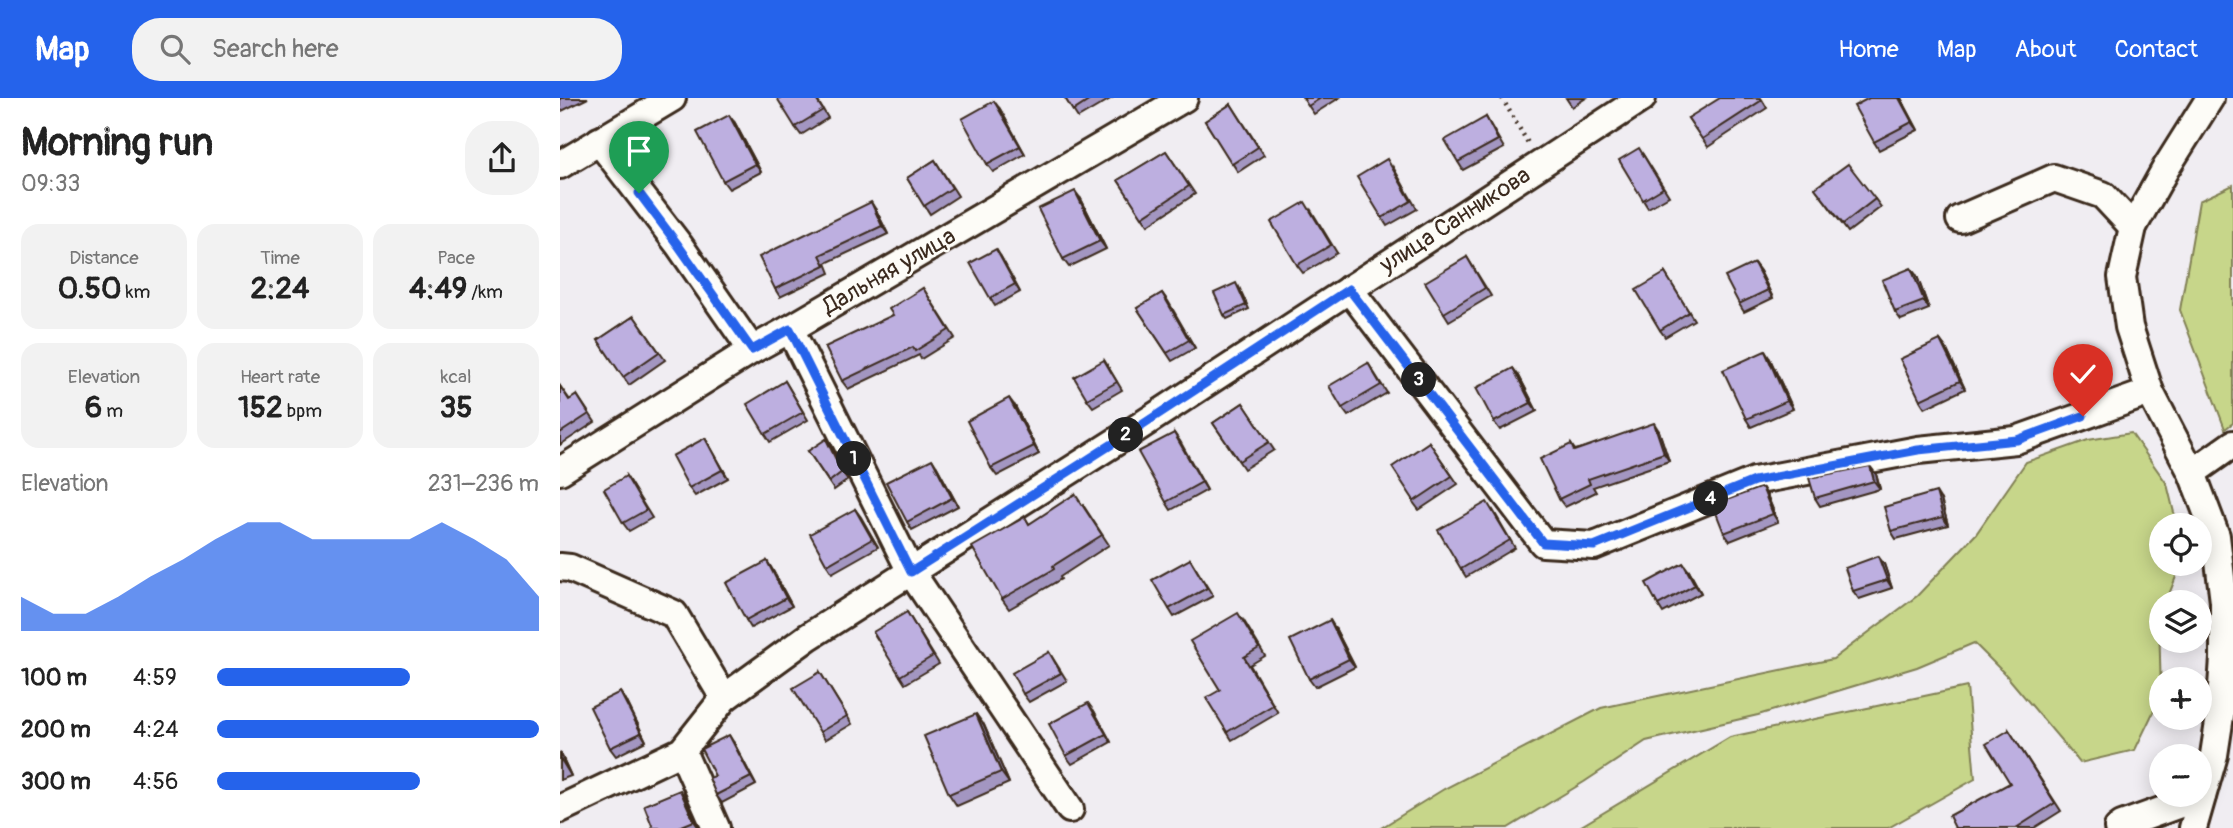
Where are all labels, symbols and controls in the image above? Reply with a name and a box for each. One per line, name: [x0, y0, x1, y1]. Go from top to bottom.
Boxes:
search box: [132, 18, 622, 81]
text: Map: [35, 29, 90, 70]
icon: search: [156, 30, 194, 68]
text: Search here: [212, 33, 339, 65]
text: Home: [1838, 35, 1899, 64]
text: Map: [1937, 35, 1977, 64]
text: About: [2015, 35, 2077, 64]
text: Contact: [2115, 35, 2198, 64]
text: Morning run: [21, 119, 213, 167]
button: share: [465, 121, 539, 195]
pin: [609, 121, 669, 193]
icon: arrive: [620, 132, 658, 170]
street label: улица Санникова: [1373, 161, 1536, 280]
text: 09:33: [21, 169, 80, 198]
street label: Дальняя улица: [816, 221, 961, 321]
text: Distance: [69, 246, 139, 270]
text: Time: [260, 246, 300, 270]
text: Pace: [437, 246, 475, 270]
text: 0.50: [58, 270, 121, 307]
text: 2:24: [251, 270, 309, 307]
text: 4:49: [409, 270, 467, 307]
text: km: [121, 280, 150, 304]
text: /km: [467, 280, 503, 304]
pin: [2053, 344, 2113, 416]
icon: check: [2064, 355, 2102, 393]
pin: 3: [1402, 362, 1436, 398]
text: Elevation: [68, 365, 140, 389]
text: Heart rate: [240, 365, 320, 389]
text: kcal: [441, 365, 471, 389]
text: 3: [1413, 367, 1424, 391]
text: 6: [85, 389, 102, 426]
text: 152: [238, 389, 283, 426]
text: 35: [440, 389, 473, 426]
text: m: [102, 399, 123, 423]
text: bpm: [283, 399, 322, 423]
pin: 2: [1108, 418, 1144, 452]
text: 2: [1120, 422, 1131, 446]
pin: 1: [836, 442, 872, 476]
text: 1: [850, 446, 857, 470]
text: Elevation: [21, 469, 109, 498]
text: 231–236 m: [428, 469, 539, 498]
pin: 4: [1694, 482, 1728, 516]
text: 4: [1705, 486, 1716, 510]
map controls: [2149, 513, 2212, 807]
button: locate: [2149, 513, 2212, 576]
button: layers: [2149, 590, 2212, 653]
text: 100 m: [21, 663, 87, 692]
text: 4:59: [133, 663, 177, 692]
button: +: [2149, 667, 2212, 730]
text: 200 m: [21, 715, 91, 744]
text: 4:24: [133, 715, 179, 744]
button: −: [2149, 744, 2212, 807]
text: 300 m: [21, 767, 91, 796]
text: 4:56: [133, 767, 178, 796]

